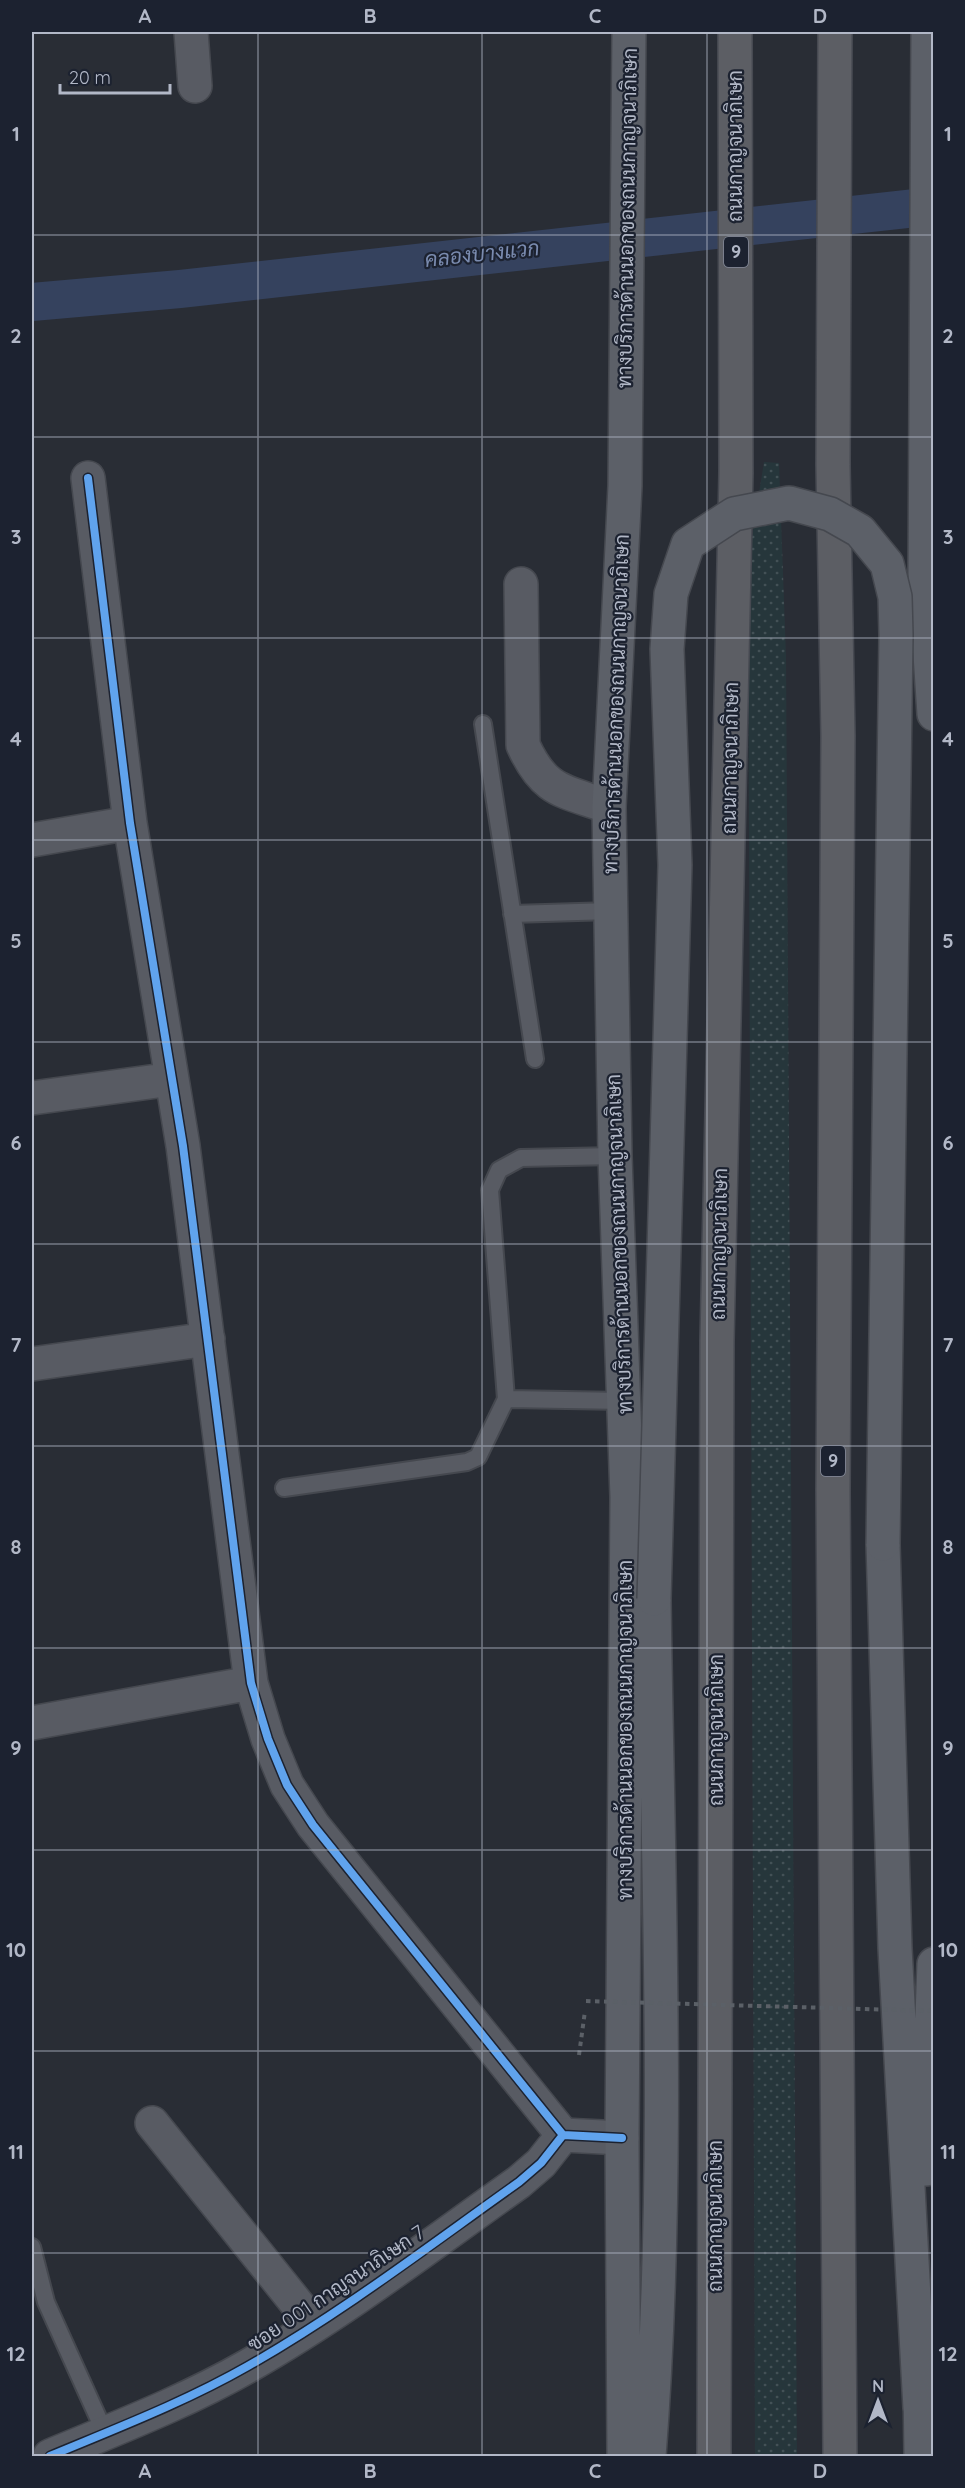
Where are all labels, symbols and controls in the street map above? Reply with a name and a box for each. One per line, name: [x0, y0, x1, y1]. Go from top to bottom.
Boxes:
text: A: [139, 3, 152, 28]
text: B: [363, 3, 377, 28]
text: C: [589, 3, 602, 28]
text: D: [813, 3, 827, 28]
street label: ทางบริการด้านนอกของถนนกาญจนาภิเษก: [611, 48, 642, 388]
scale bar: [60, 57, 170, 95]
text: 20 m: [69, 66, 111, 89]
street label: ถนนกาญจนาภิเษก: [722, 70, 747, 222]
text: 1: [12, 121, 20, 146]
text: 1: [944, 121, 952, 146]
water label: คลองบางแวก: [423, 234, 540, 272]
road number: 9: [724, 237, 748, 267]
text: 2: [10, 323, 22, 348]
text: 2: [942, 323, 954, 348]
text: 3: [11, 524, 21, 549]
text: 3: [943, 524, 953, 549]
street label: ทางบริการด้านนอกของถนนกาญจนาภิเษก: [597, 533, 634, 875]
street label: ถนนกาญจนาภิเษก: [716, 682, 743, 834]
text: 4: [10, 726, 22, 751]
text: 4: [942, 726, 954, 751]
text: 5: [10, 928, 22, 953]
text: 5: [942, 928, 954, 953]
street label: ทางบริการด้านนอกของถนนกาญจนาภิเษก: [600, 1073, 637, 1415]
text: 6: [10, 1130, 22, 1155]
text: 6: [942, 1130, 954, 1155]
street label: ถนนกาญจนาภิเษก: [705, 1168, 732, 1320]
text: 7: [11, 1332, 22, 1357]
text: 7: [943, 1332, 954, 1357]
road number: 9: [821, 1446, 845, 1476]
text: 8: [11, 1534, 22, 1559]
text: 8: [943, 1534, 954, 1559]
street label: ทางบริการด้านนอกของถนนกาญจนาภิเษก: [612, 1560, 637, 1900]
street label: ถนนกาญจนาภิเษก: [703, 1654, 728, 1806]
text: 9: [10, 1735, 22, 1760]
text: 9: [942, 1735, 954, 1760]
text: 10: [6, 1937, 26, 1962]
text: 10: [938, 1937, 958, 1962]
text: 11: [8, 2139, 24, 2164]
text: 11: [940, 2139, 956, 2164]
street label: ถนนกาญจนาภิเษก: [702, 2140, 727, 2292]
street label: ซอย 001 กาญจนาภิเษก 7: [242, 2219, 429, 2356]
text: 12: [6, 2341, 26, 2366]
text: 12: [938, 2341, 958, 2366]
north arrow: [848, 2371, 908, 2431]
text: N: [872, 2376, 884, 2396]
text: A: [139, 2458, 152, 2483]
text: B: [363, 2458, 377, 2483]
text: C: [589, 2458, 602, 2483]
text: D: [813, 2458, 827, 2483]

